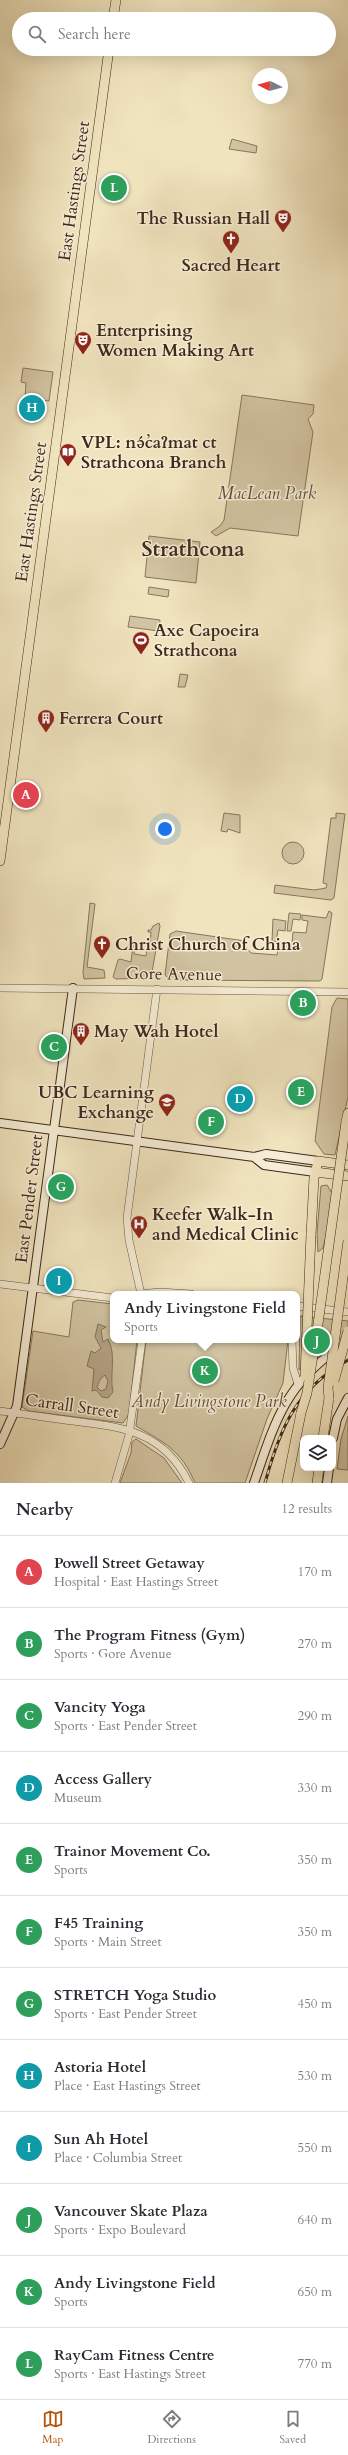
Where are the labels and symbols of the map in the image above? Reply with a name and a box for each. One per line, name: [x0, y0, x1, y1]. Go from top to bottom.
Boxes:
north arrow: [252, 68, 288, 104]
street label: East Hastings Street: [53, 119, 95, 263]
pin: L: [101, 173, 127, 203]
place label: The Russian Hall: [137, 207, 270, 230]
theatre icon: The Russian Hall: [273, 208, 293, 233]
church icon: Sacred Heart: [221, 229, 241, 254]
place label: Sacred Heart: [182, 254, 280, 277]
place label: Enterprising Women Making Art: [95, 319, 254, 362]
theatre icon: Enterprising Women Making Art: [73, 330, 93, 355]
pin: H: [19, 393, 45, 423]
place label: VPL: nə́c̓aʔmat ct Strathcona Branch: [81, 431, 227, 474]
street label: East Hastings Street: [10, 440, 52, 584]
library icon: VPL: nə́c̓aʔmat ct Strathcona Branch: [58, 442, 78, 467]
park label: MacLean Park: [218, 482, 317, 505]
district label: Strathcona: [141, 535, 245, 564]
place label: Axe Capoeira Strathcona: [154, 619, 260, 662]
sports icon: Axe Capoeira Strathcona: [131, 630, 151, 655]
place label: Ferrera Court: [59, 707, 163, 730]
building icon: Ferrera Court: [36, 708, 56, 733]
pin: A: [13, 780, 39, 810]
your location: [155, 819, 175, 839]
place label: Christ Church of China: [115, 933, 301, 956]
church icon: Christ Church of China: [92, 934, 112, 959]
street label: Gore Avenue: [126, 962, 222, 986]
pin: B: [290, 988, 316, 1018]
place label: May Wah Hotel: [94, 1020, 218, 1043]
building icon: May Wah Hotel: [71, 1021, 91, 1046]
pin: C: [41, 1032, 67, 1062]
pin: E: [288, 1077, 314, 1107]
place label: UBC Learning Exchange: [38, 1081, 155, 1124]
pin: D: [227, 1084, 253, 1114]
school or university icon: UBC Learning Exchange: [157, 1092, 177, 1117]
pin: F: [198, 1107, 224, 1137]
street label: East Pender Street: [10, 1133, 48, 1265]
pin: G: [48, 1172, 74, 1202]
place label: Keefer Walk-In and Medical Clinic: [152, 1203, 299, 1246]
hospital icon: Keefer Walk-In and Medical Clinic: [129, 1214, 149, 1239]
pin: I: [46, 1266, 72, 1296]
pin: J: [304, 1326, 330, 1356]
pin: K: [192, 1356, 218, 1386]
street label: Carrall Street: [24, 1388, 121, 1424]
park label: Andy Livingstone Park: [130, 1390, 287, 1413]

